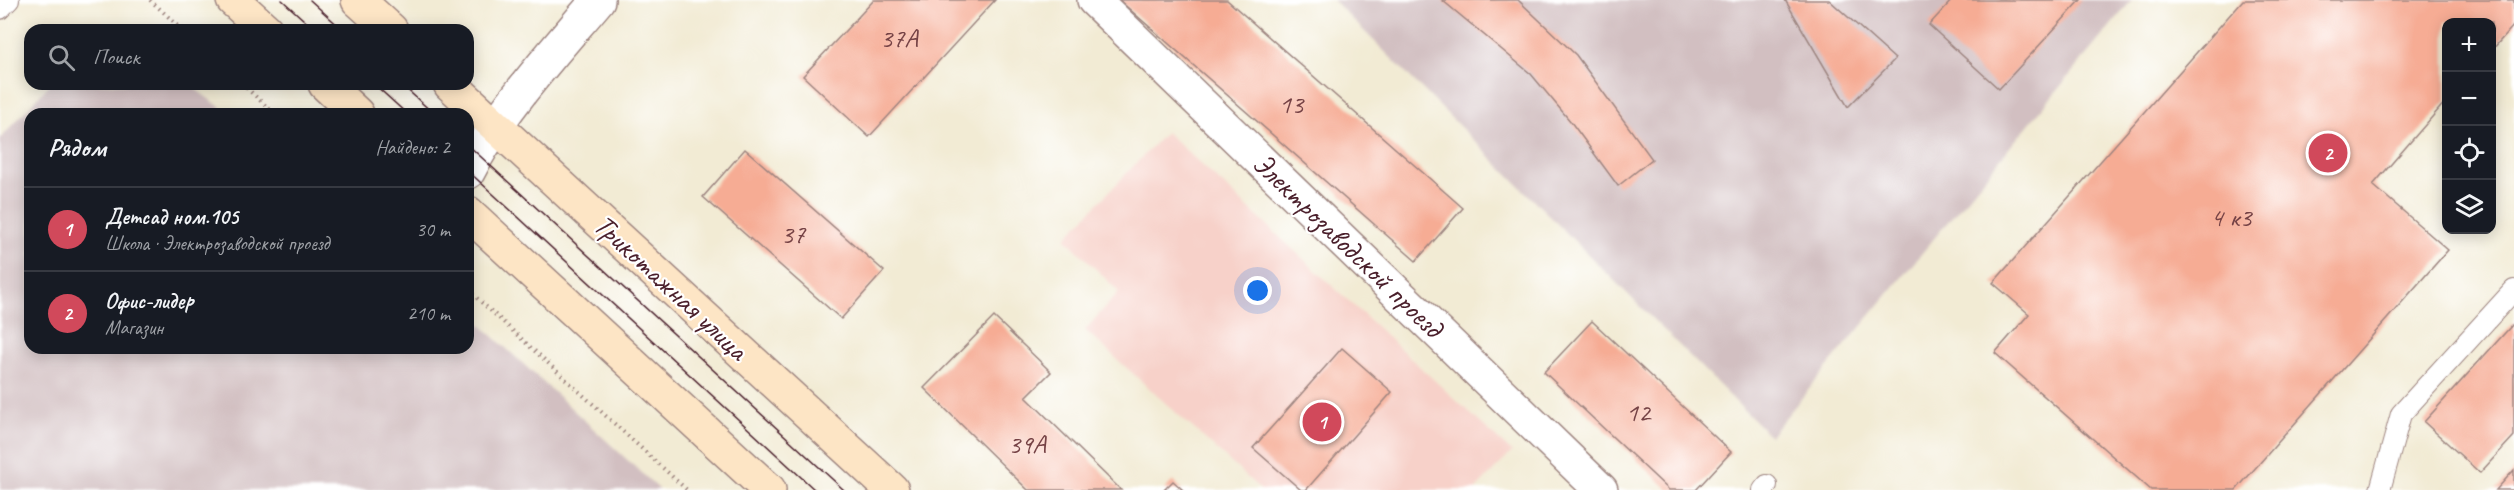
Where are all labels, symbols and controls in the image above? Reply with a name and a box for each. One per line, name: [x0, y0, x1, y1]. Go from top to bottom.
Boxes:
map controls: [2442, 18, 2496, 234]
button: +: [2442, 18, 2496, 72]
house number: 37А: [880, 21, 919, 55]
search box: [24, 24, 474, 90]
icon: search: [45, 41, 78, 74]
text: Поиск: [93, 43, 139, 71]
button: −: [2442, 72, 2496, 126]
house number: 13: [1279, 87, 1305, 121]
button: locate: [2442, 126, 2496, 180]
pin: 2: [2308, 130, 2348, 176]
text: Рядом: [48, 131, 106, 164]
text: Найдено: 2: [375, 135, 450, 160]
street label: Электрозаводской проезд: [1245, 144, 1453, 347]
button: layers: [2442, 180, 2496, 234]
house number: 4 к3: [2211, 200, 2253, 234]
text: Детсад ном.105: [105, 203, 238, 231]
street label: Трикотажная улица: [586, 206, 758, 370]
text: 1: [63, 217, 72, 242]
text: 30 m: [416, 217, 450, 242]
house number: 37: [781, 217, 807, 251]
text: Школа · Электрозаводской проезд: [105, 231, 329, 256]
your location: [1243, 276, 1272, 305]
text: Офис-лидер: [105, 287, 194, 315]
text: 2: [63, 301, 72, 326]
text: 210 m: [407, 301, 450, 326]
text: Магазин: [105, 315, 163, 340]
house number: 12: [1626, 395, 1652, 429]
pin: 1: [1302, 400, 1342, 444]
house number: 39А: [1008, 427, 1047, 461]

